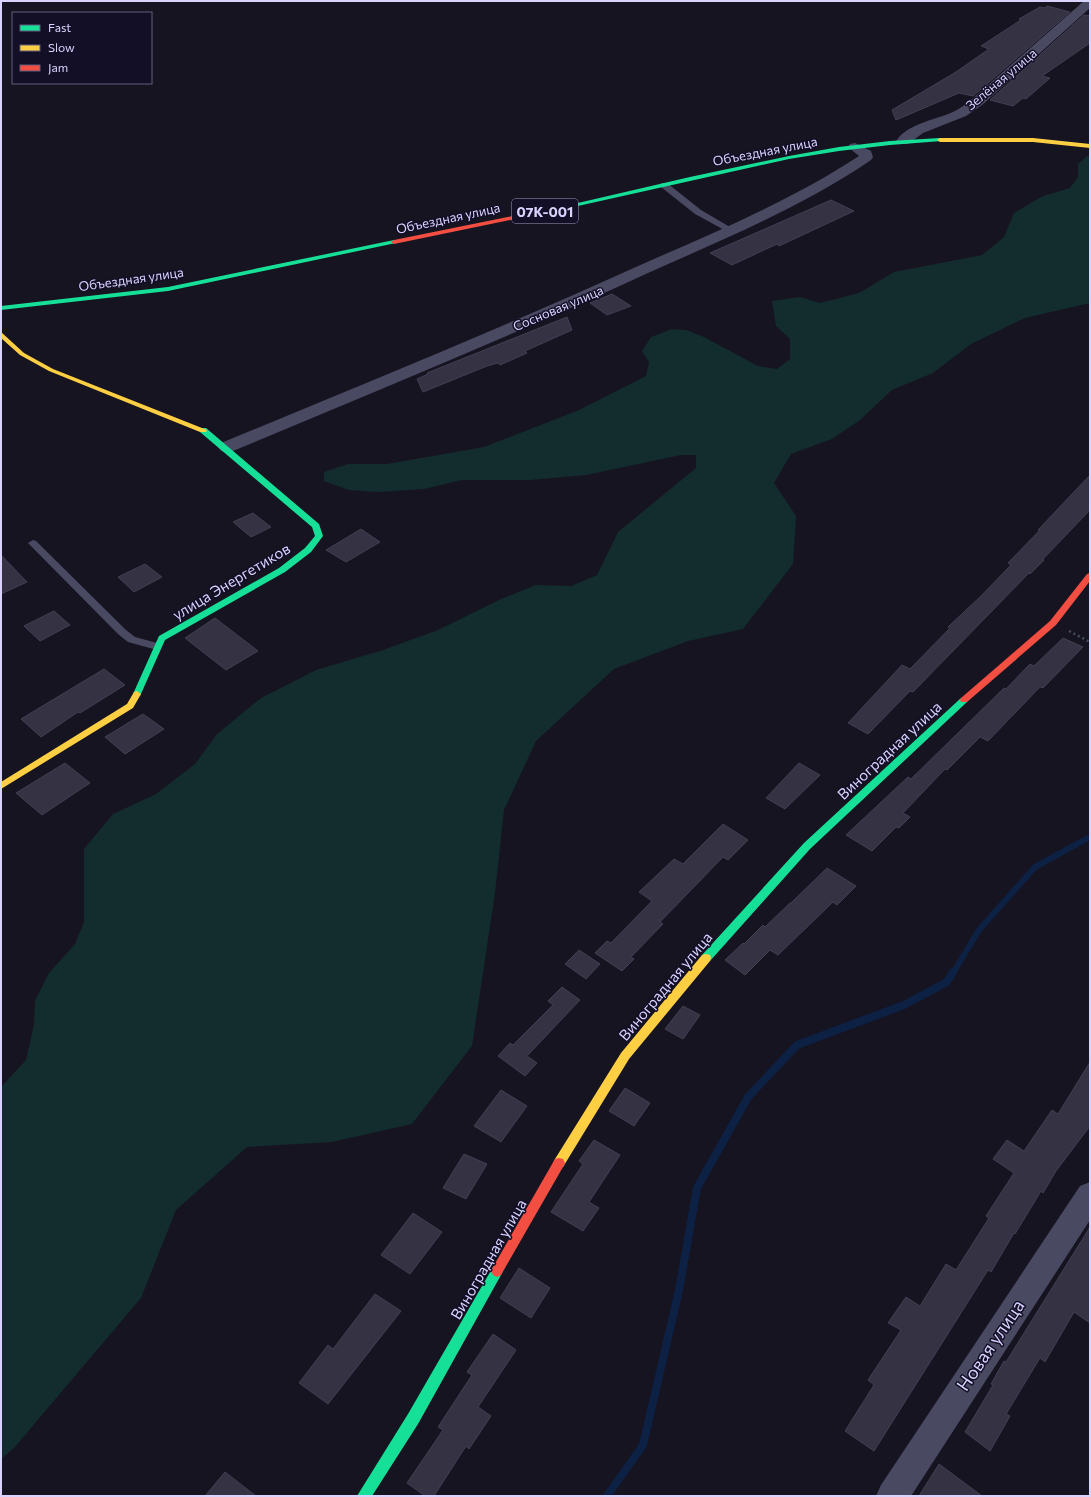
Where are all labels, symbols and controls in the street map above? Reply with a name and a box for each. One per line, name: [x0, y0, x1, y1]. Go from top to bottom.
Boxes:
legend: [12, 12, 152, 84]
text: Fast: [48, 20, 71, 34]
text: Slow: [48, 40, 75, 54]
street label: Зелёная улица: [962, 45, 1040, 113]
text: Jam: [48, 60, 68, 75]
street label: Объездная улица: [711, 133, 819, 169]
street label: Объездная улица: [394, 199, 502, 237]
road number: 07К-001: [512, 199, 578, 223]
street label: Объездная улица: [77, 264, 185, 294]
street label: Сосновая улица: [510, 282, 606, 334]
street label: улица Энергетиков: [169, 539, 293, 623]
street label: Виноградная улица: [833, 697, 945, 803]
street label: Виноградная улица: [614, 928, 716, 1044]
street label: Виноградная улица: [446, 1196, 530, 1322]
street label: Новая улица: [951, 1295, 1029, 1395]

